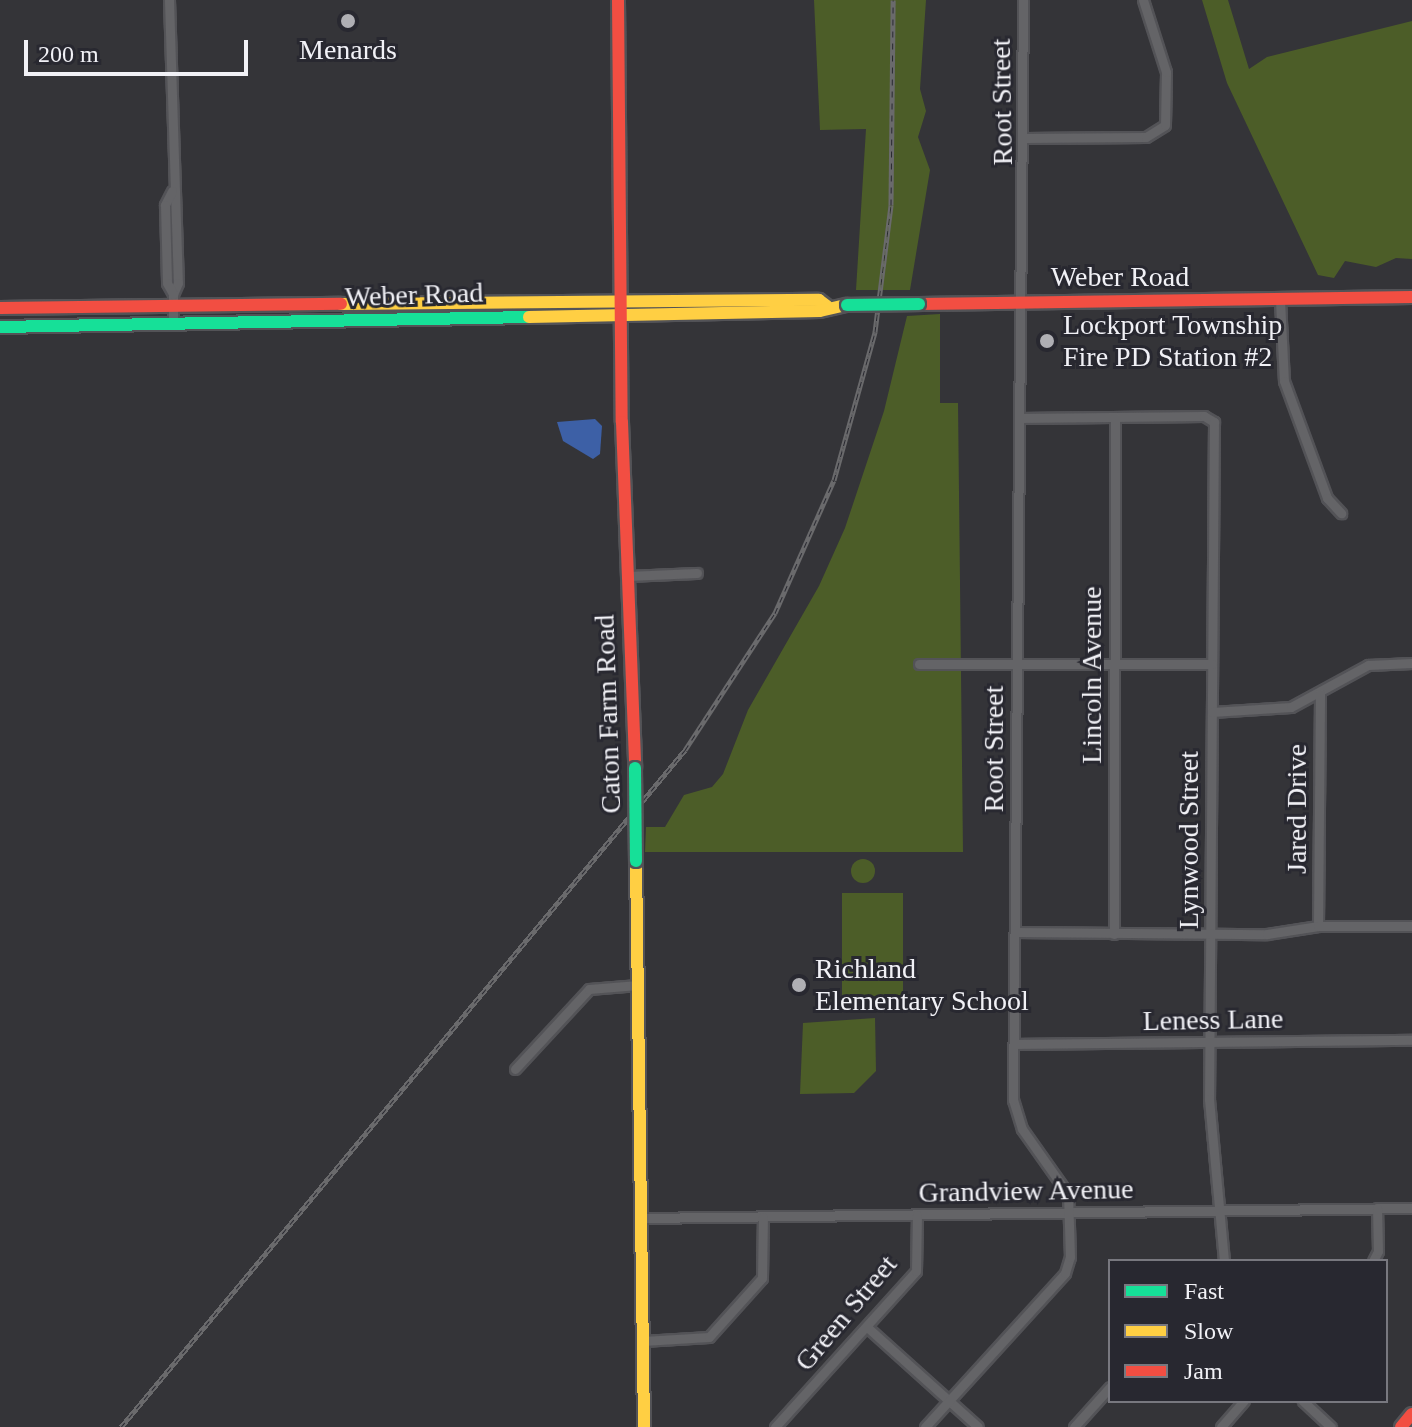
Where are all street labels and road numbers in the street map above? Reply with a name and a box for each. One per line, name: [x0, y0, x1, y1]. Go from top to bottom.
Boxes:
street label: Root Street: [984, 38, 1020, 166]
street label: Weber Road: [1051, 260, 1189, 294]
street label: Weber Road: [344, 276, 484, 314]
street label: Lincoln Avenue: [1075, 585, 1109, 765]
street label: Caton Farm Road: [588, 614, 628, 814]
street label: Root Street: [977, 686, 1011, 812]
street label: Jared Drive: [1280, 744, 1314, 874]
street label: Lynwood Street: [1172, 751, 1206, 929]
street label: Leness Lane: [1142, 1002, 1284, 1038]
street label: Grandview Avenue: [918, 1172, 1134, 1210]
street label: Green Street: [788, 1248, 904, 1378]

